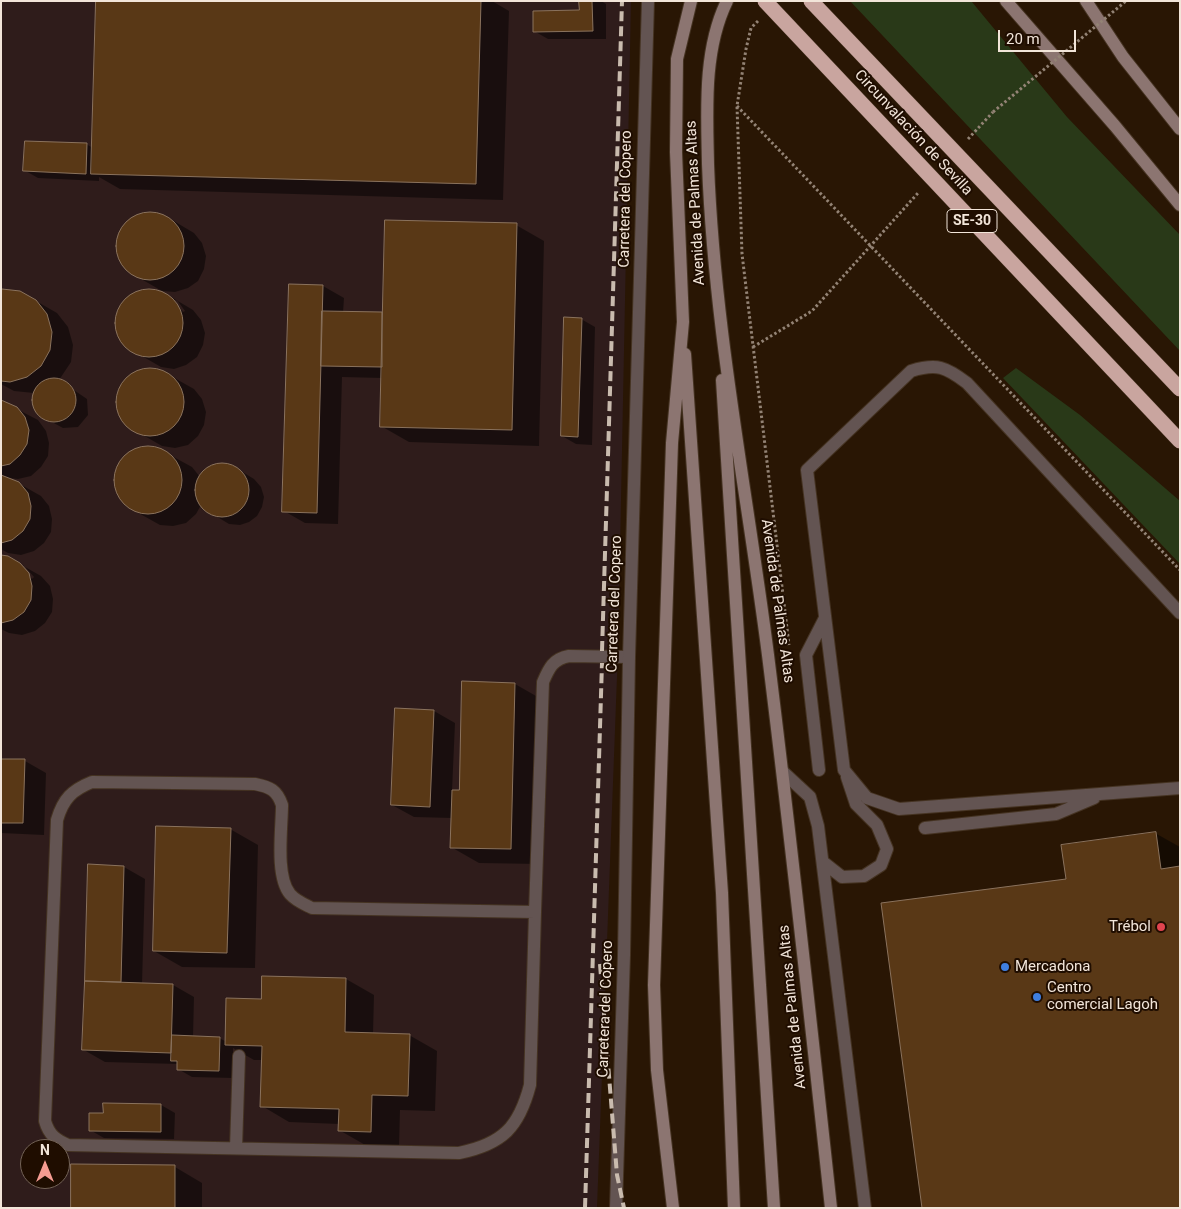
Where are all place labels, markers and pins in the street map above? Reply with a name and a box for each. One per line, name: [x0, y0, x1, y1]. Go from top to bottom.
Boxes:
place label: Trébol: [1109, 918, 1151, 936]
marker: Trébol: [1155, 921, 1167, 933]
place label: Mercadona: [1015, 958, 1090, 976]
marker: Mercadona: [999, 961, 1011, 973]
place label: Centro comercial Lagoh: [1047, 979, 1158, 1014]
marker: Centro comercial Lagoh: [1031, 991, 1043, 1003]

